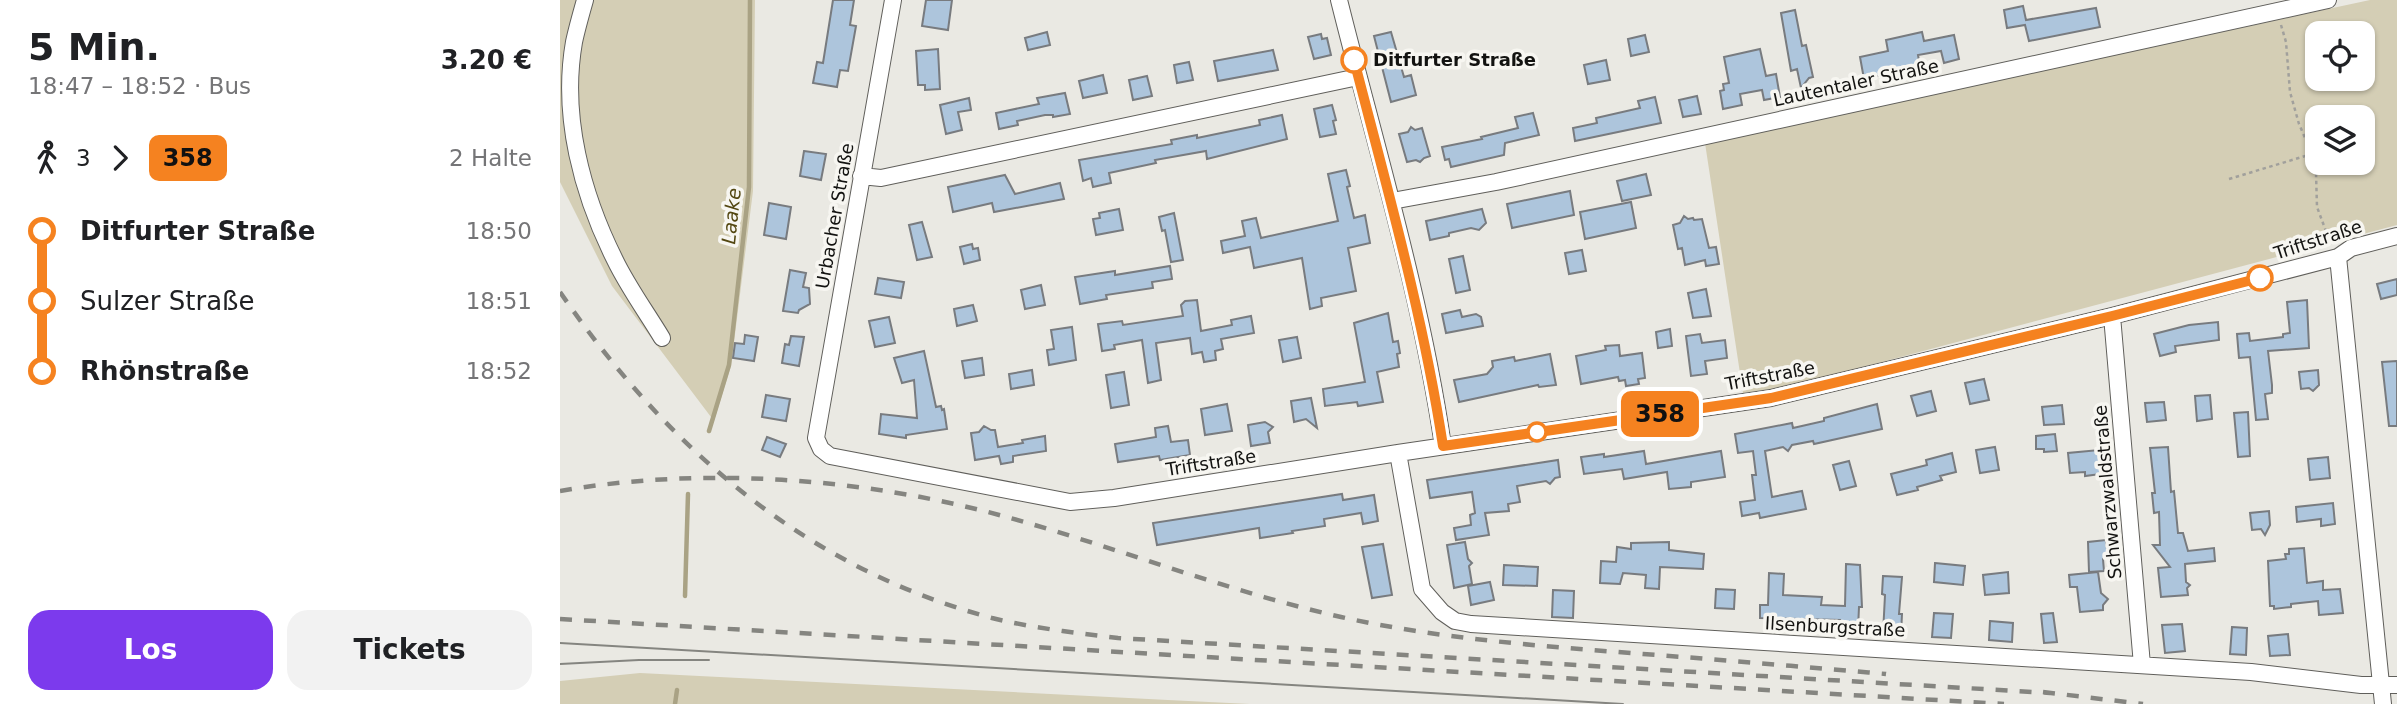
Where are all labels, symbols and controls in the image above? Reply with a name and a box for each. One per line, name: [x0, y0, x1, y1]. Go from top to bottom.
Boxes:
map controls: [2305, 21, 2375, 175]
button: locate: [2305, 21, 2375, 91]
text: 5 Min.: [28, 25, 160, 69]
text: 3.20 €: [441, 45, 532, 75]
marker: Ditfurter Straße: [1341, 47, 1367, 73]
place label: Ditfurter Straße: [1373, 49, 1536, 70]
street label: Lautentaler Straße: [1771, 55, 1941, 110]
text: 18:47 – 18:52 · Bus: [28, 73, 251, 99]
button: layers: [2305, 105, 2375, 175]
icon: walk: [28, 139, 66, 177]
icon: forward: [101, 139, 139, 177]
street label: Urbacher Straße: [811, 141, 858, 291]
text: 358: [163, 144, 213, 172]
text: 3: [76, 145, 91, 171]
text: 2 Halte: [449, 145, 532, 171]
water label: Laake: [717, 187, 745, 245]
street label: Triftstraße: [2270, 215, 2364, 264]
text: Ditfurter Straße: [80, 216, 315, 246]
text: 18:50: [466, 218, 532, 244]
unlabelled marker: [2247, 265, 2273, 291]
text: Sulzer Straße: [80, 286, 255, 316]
text: 18:51: [466, 288, 532, 314]
text: Rhönstraße: [80, 356, 250, 386]
street label: Triftstraße: [1722, 357, 1817, 395]
text: 18:52: [466, 358, 532, 384]
line badge: 358: [1620, 391, 1700, 437]
text: 358: [1635, 400, 1685, 428]
street label: Schwarzwaldstraße: [2089, 404, 2126, 580]
unlabelled marker: [1527, 422, 1547, 442]
street label: Triftstraße: [1163, 445, 1258, 480]
button: Los: [28, 610, 273, 690]
button: Tickets: [287, 610, 532, 690]
street label: Ilsenburgstraße: [1764, 612, 1906, 641]

